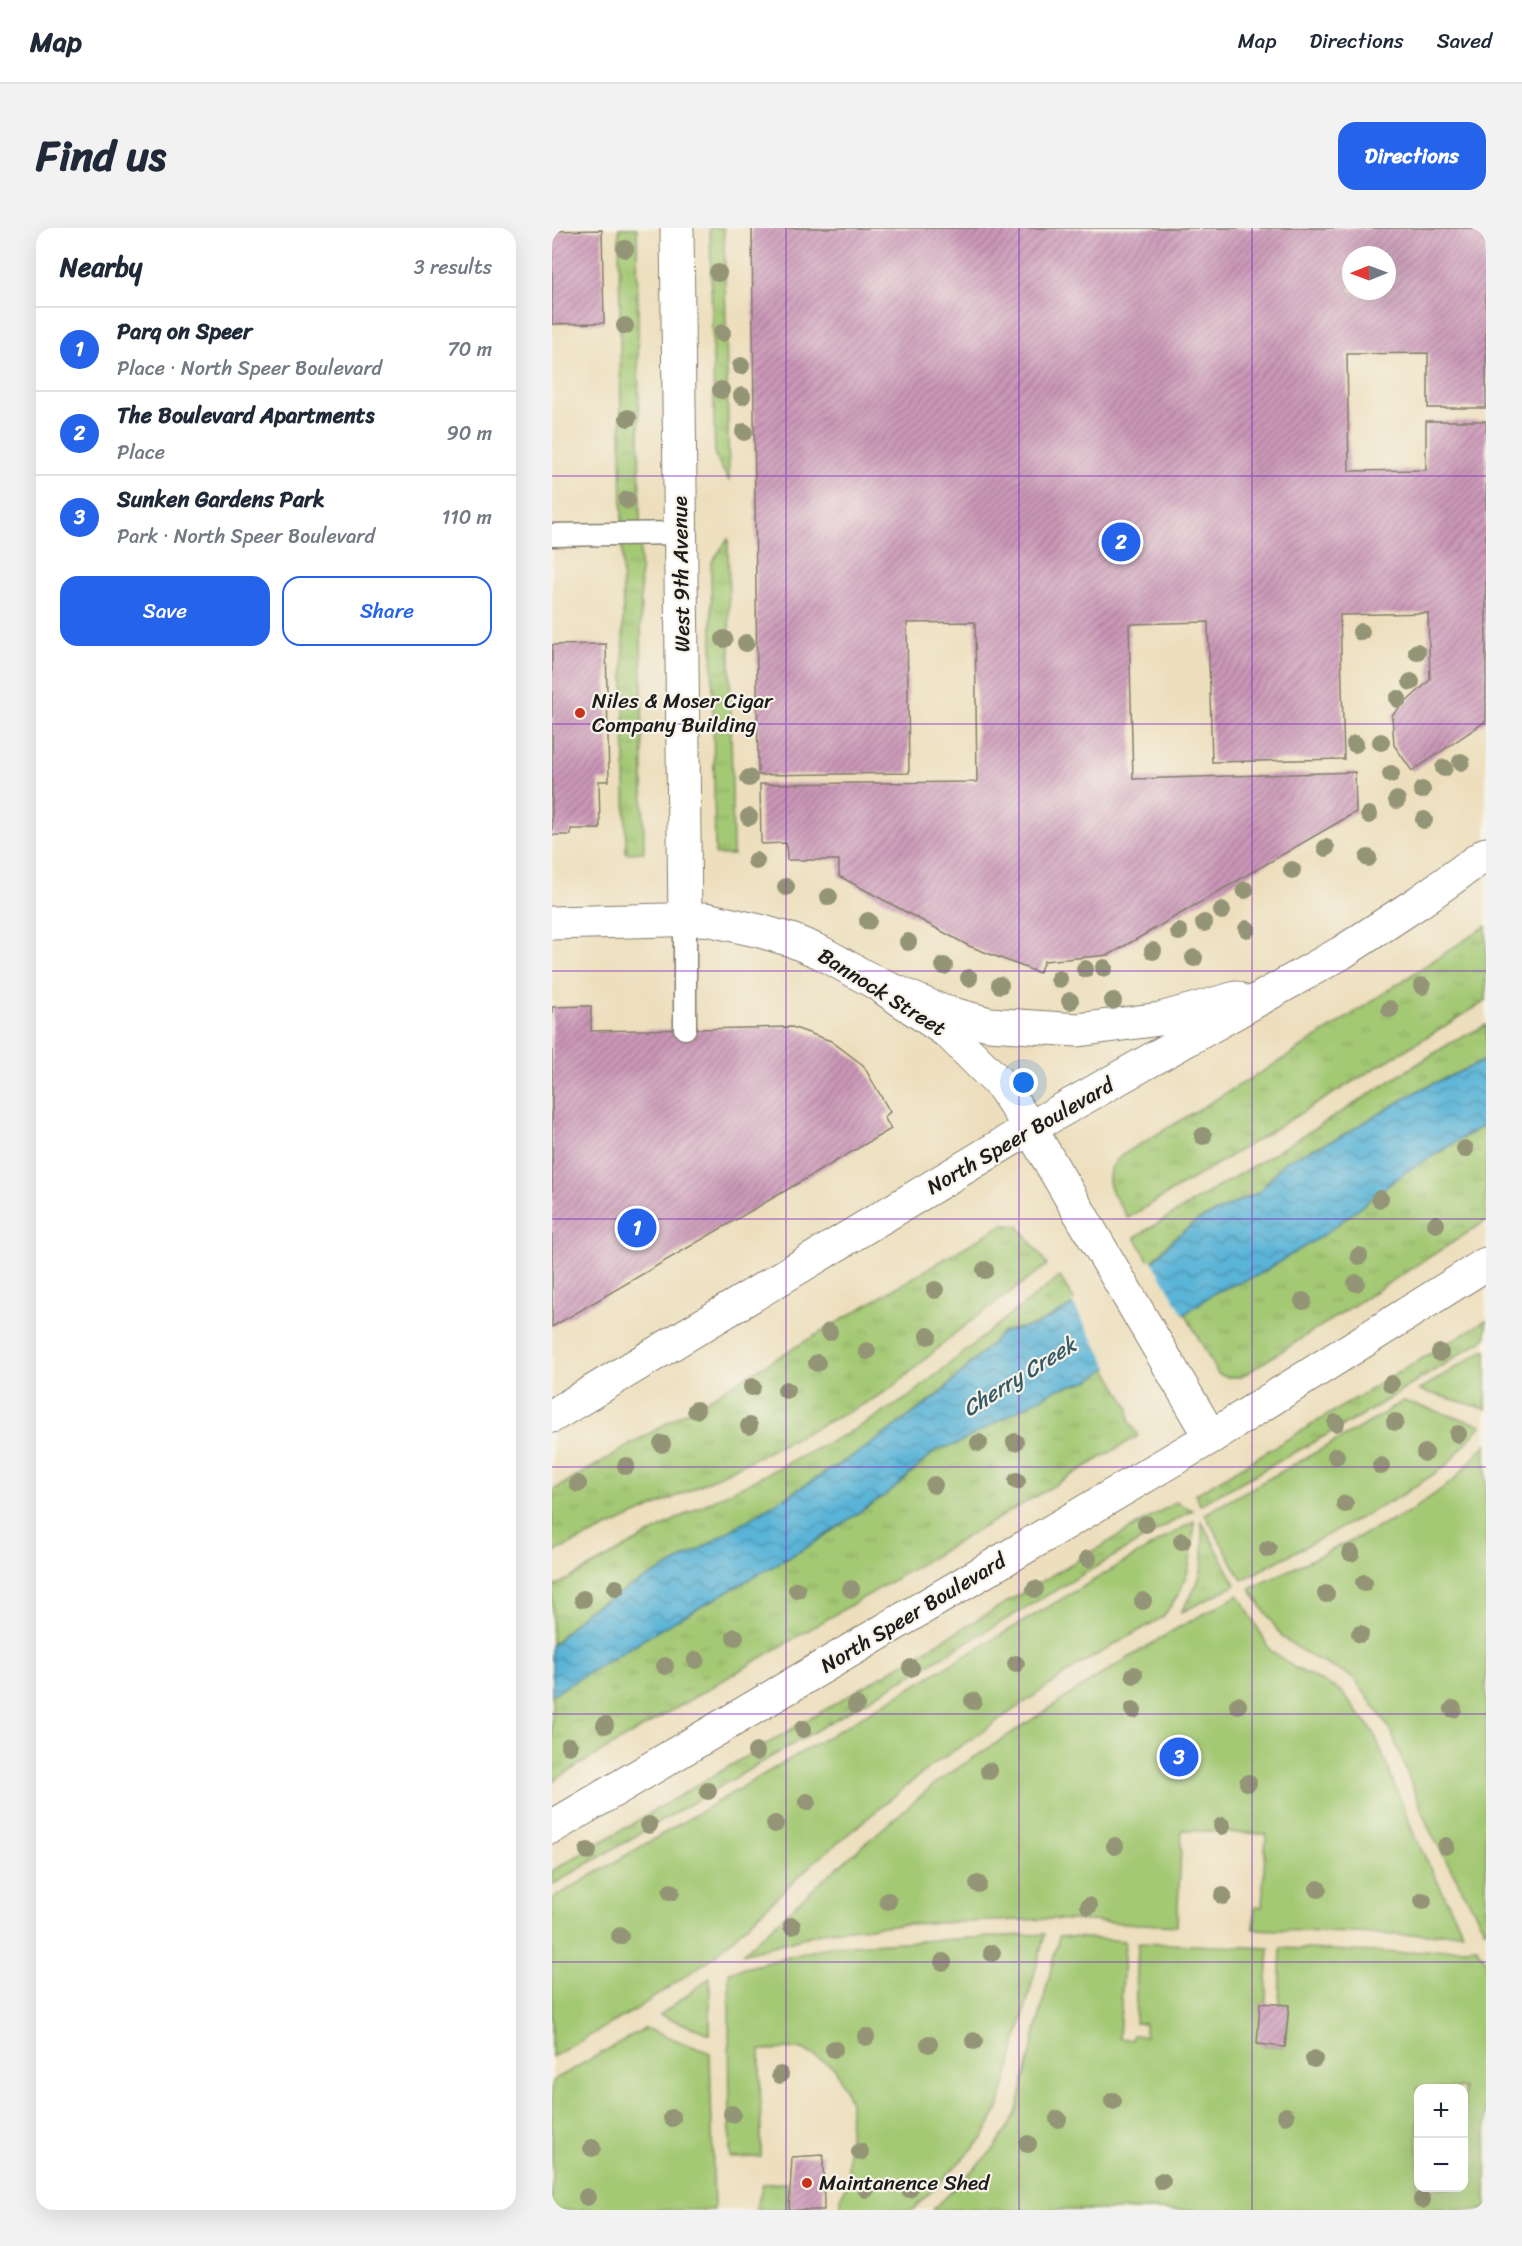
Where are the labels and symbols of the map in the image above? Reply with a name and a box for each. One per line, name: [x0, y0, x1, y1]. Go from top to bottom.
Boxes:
north arrow: [1342, 246, 1396, 300]
street label: West 9th Avenue: [661, 496, 701, 652]
pin: 2: [1102, 520, 1140, 564]
place label: Niles & Moser Cigar Company Building: [592, 682, 774, 744]
marker: Niles & Moser Cigar Company Building: [573, 706, 587, 720]
street label: Bannock Street: [810, 937, 954, 1047]
street label: North Speer Boulevard: [919, 1066, 1123, 1205]
your location: [1009, 1068, 1038, 1097]
pin: 1: [618, 1206, 656, 1250]
water label: Cherry Creek: [954, 1325, 1085, 1427]
street label: North Speer Boulevard: [813, 1541, 1015, 1684]
pin: 3: [1160, 1734, 1198, 1780]
place label: Maintanence Shed: [819, 2164, 991, 2202]
marker: Maintanence Shed: [800, 2176, 814, 2190]

